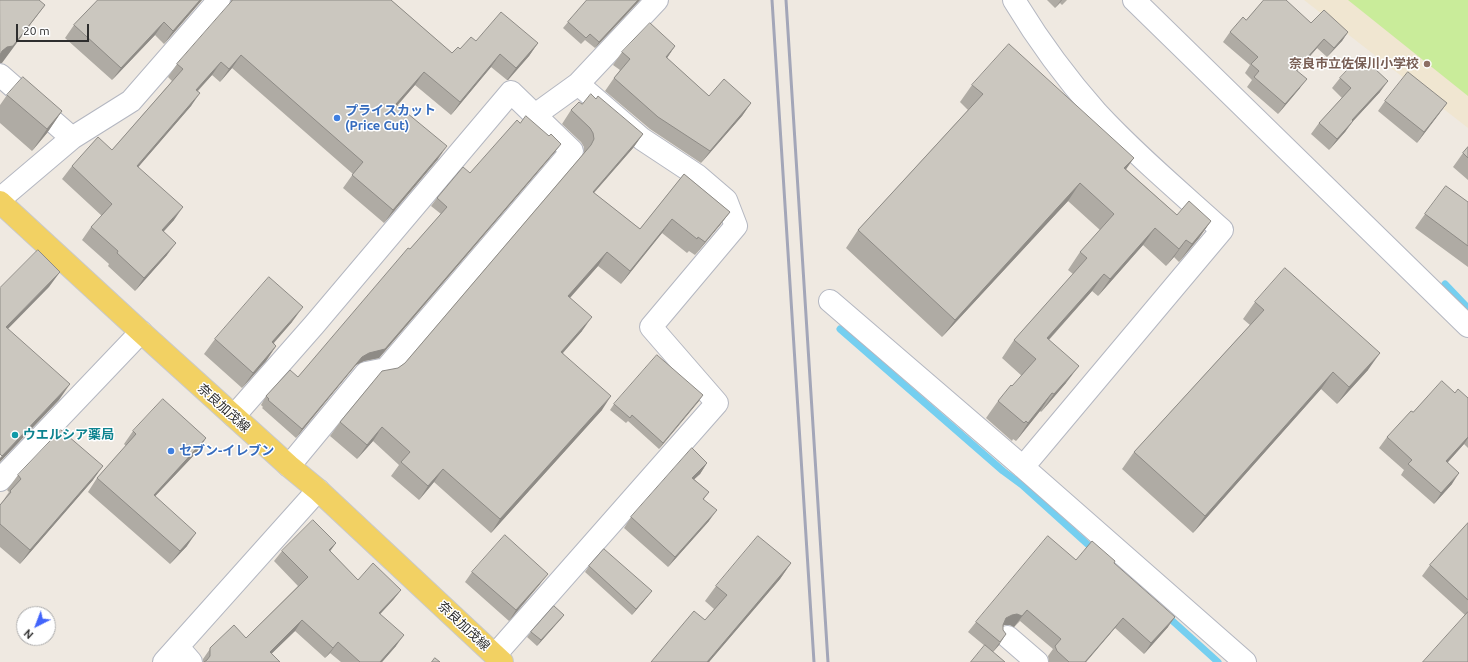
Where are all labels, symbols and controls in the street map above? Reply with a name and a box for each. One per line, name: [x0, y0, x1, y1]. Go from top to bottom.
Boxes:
scale bar: [18, 16, 91, 42]
text: 20 m: [23, 24, 50, 37]
place label: 奈良市立佐保川小学校: [1289, 56, 1419, 72]
marker: 奈良市立佐保川小学校: [1422, 59, 1432, 69]
place label: プライスカット (Price Cut): [345, 103, 436, 134]
marker: プライスカット (Price Cut): [332, 113, 342, 123]
street label: 奈良加茂線: [195, 380, 253, 436]
place label: ウエルシア薬局: [23, 427, 114, 443]
marker: ウエルシア薬局: [10, 430, 20, 440]
place label: セブン-イレブン: [179, 443, 274, 459]
marker: セブン-イレブン: [166, 446, 176, 456]
street label: 奈良加茂線: [435, 598, 493, 654]
north arrow: [16, 606, 56, 646]
text: N: [22, 627, 36, 641]

